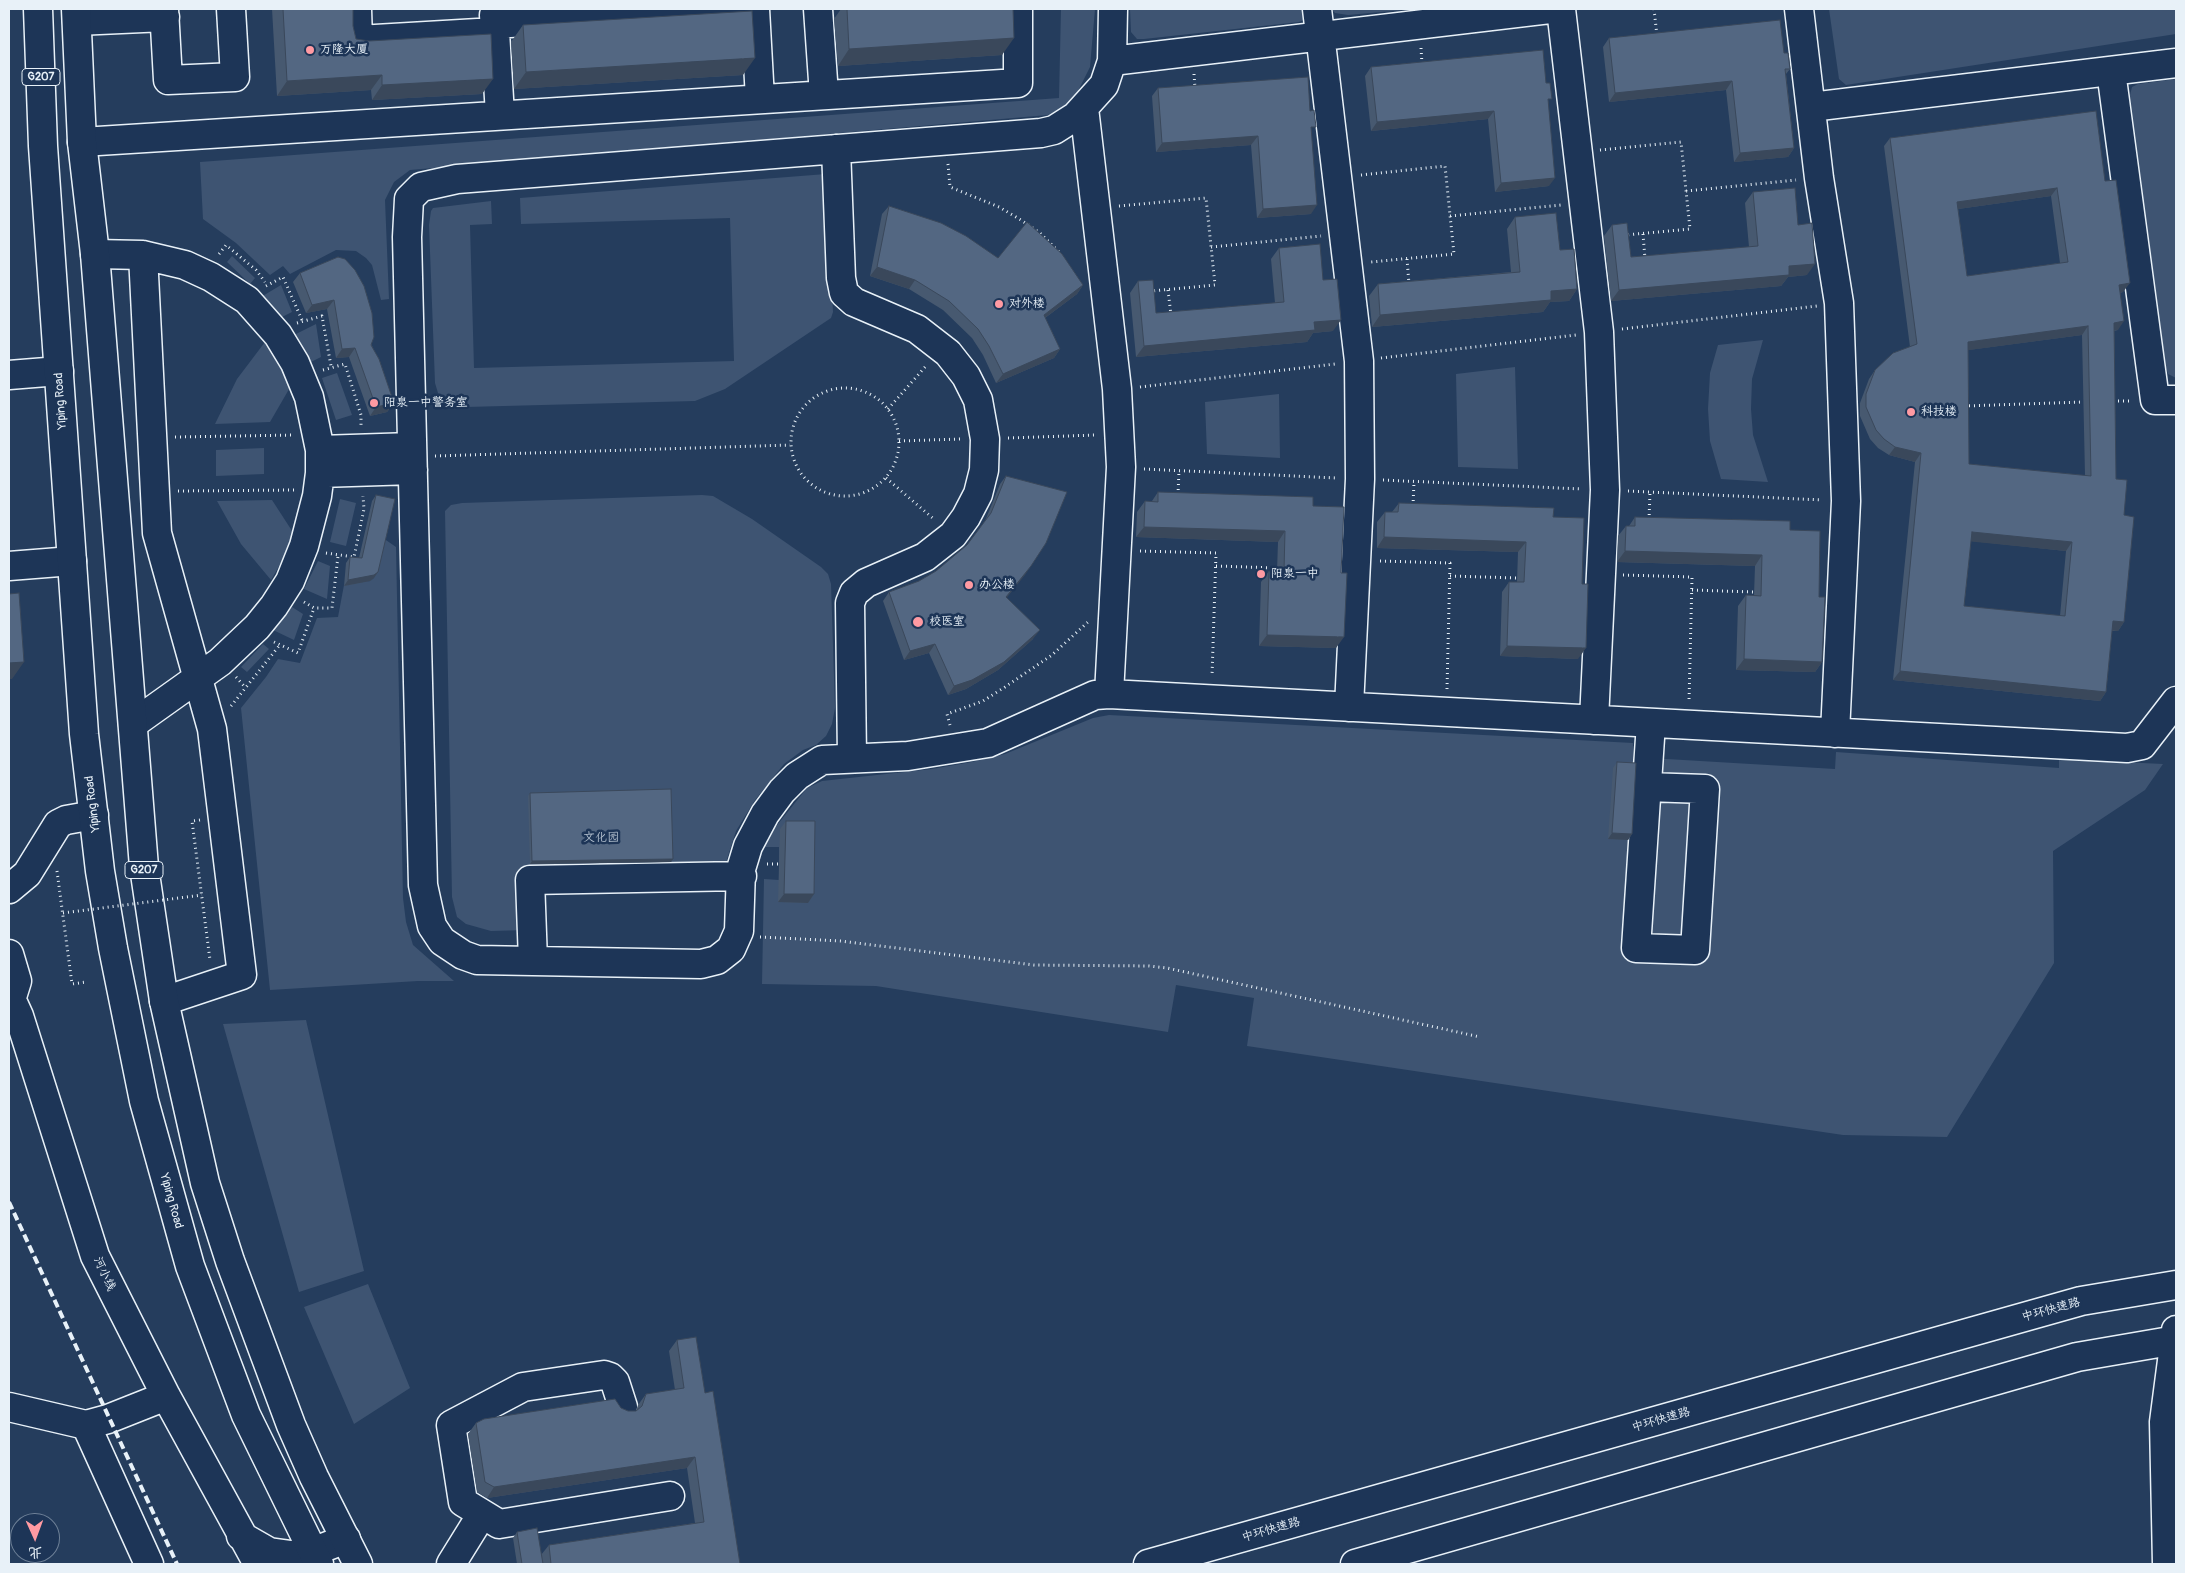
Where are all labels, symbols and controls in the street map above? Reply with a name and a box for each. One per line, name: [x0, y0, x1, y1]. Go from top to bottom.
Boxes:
place label: 万隆大厦: [320, 43, 368, 57]
marker: 万隆大厦: [304, 44, 316, 56]
road number: G207: [22, 68, 60, 86]
place label: 对外楼: [1009, 297, 1045, 311]
marker: 对外楼: [993, 298, 1005, 310]
street label: Yiping Road: [52, 372, 70, 430]
place label: 阳泉一中警务室: [384, 396, 468, 410]
marker: 阳泉一中警务室: [368, 397, 380, 409]
place label: 科技楼: [1921, 405, 1957, 419]
marker: 科技楼: [1905, 406, 1917, 418]
place label: 阳泉一中: [1271, 567, 1319, 581]
marker: 阳泉一中: [1255, 568, 1267, 580]
place label: 办公楼: [979, 578, 1015, 592]
marker: 办公楼: [963, 579, 975, 591]
marker: 校医室: [911, 615, 925, 629]
place label: 校医室: [929, 615, 965, 629]
street label: Yiping Road: [82, 775, 104, 833]
park label: 文化园: [583, 831, 619, 845]
road number: G207: [125, 862, 163, 878]
street label: Yiping Road: [156, 1172, 186, 1230]
street label: 河小线: [90, 1255, 118, 1293]
street label: 中环快速路: [2020, 1295, 2082, 1325]
street label: 中环快速路: [1630, 1405, 1692, 1435]
north arrow: [10, 1513, 60, 1563]
street label: 中环快速路: [1240, 1515, 1302, 1545]
text: 北: [28, 1544, 43, 1561]

